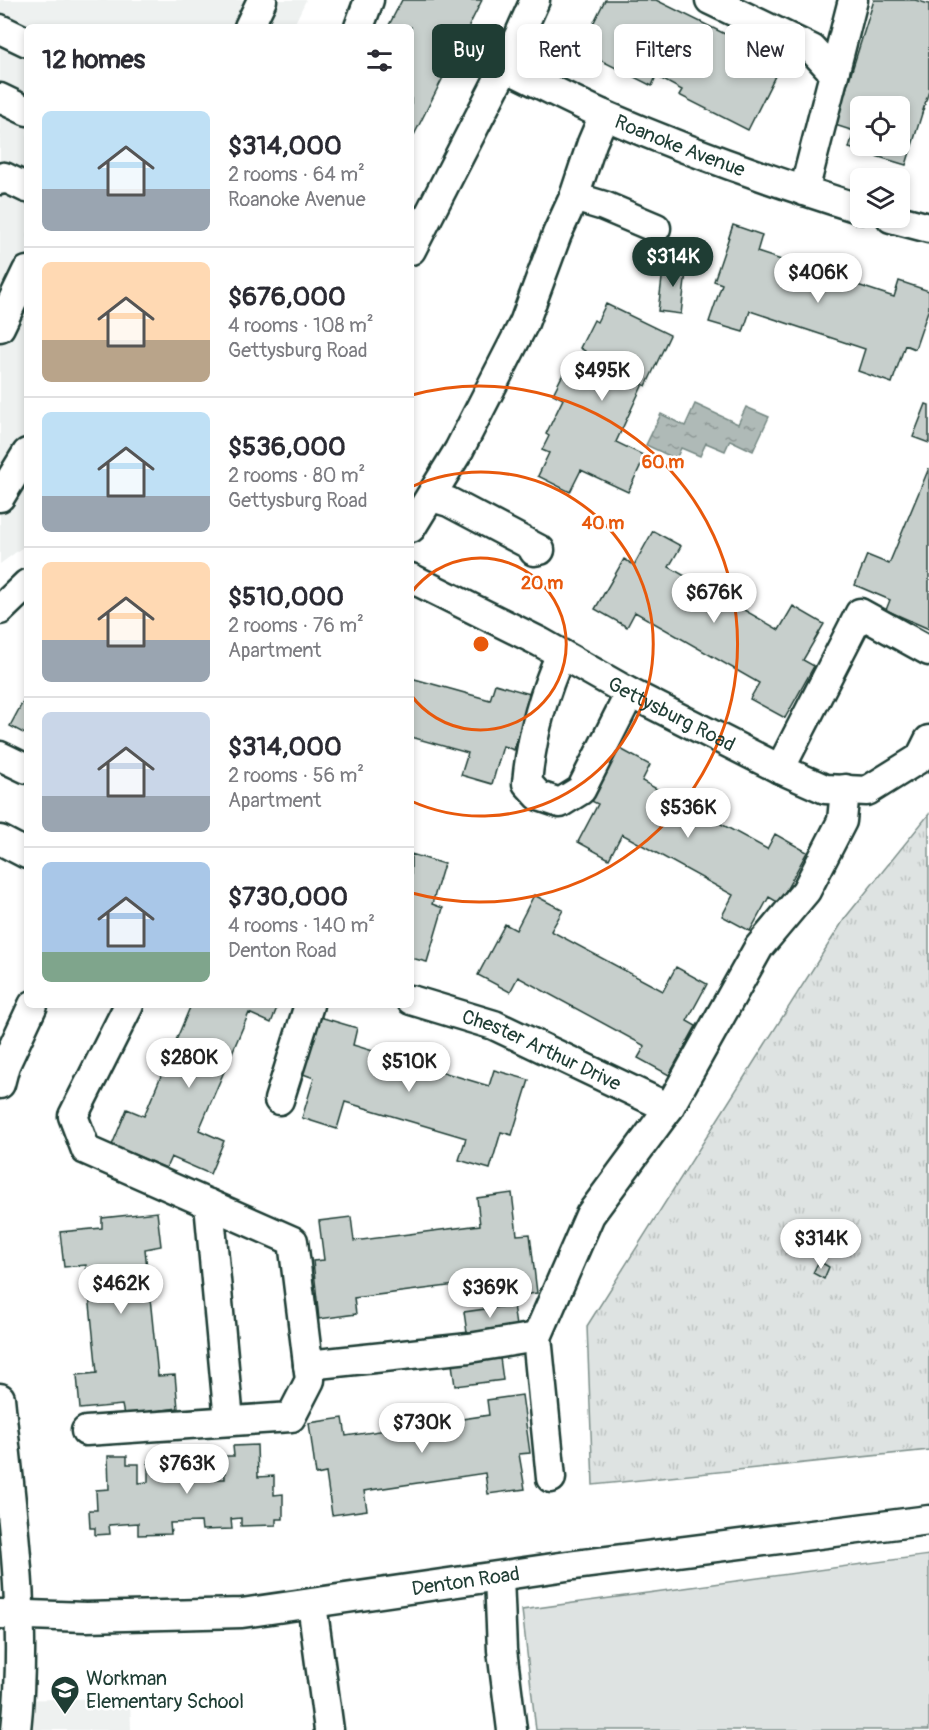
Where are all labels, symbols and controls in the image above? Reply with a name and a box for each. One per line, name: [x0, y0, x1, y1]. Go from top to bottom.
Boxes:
chip: Buy: [432, 24, 505, 78]
chip: Rent: [517, 24, 602, 78]
chip: Filters: [614, 24, 713, 78]
chip: New: [725, 24, 805, 78]
text: 12 homes: [42, 44, 145, 76]
icon: filters: [363, 44, 396, 77]
map controls: [850, 96, 910, 228]
button: locate: [850, 96, 910, 156]
street label: Roanoke Avenue: [611, 109, 748, 182]
text: $314,000: [228, 130, 342, 162]
icon: home: [90, 135, 162, 207]
text: 2 rooms · 64 m²: [228, 162, 365, 187]
button: layers: [850, 168, 910, 228]
text: Roanoke Avenue: [228, 187, 366, 212]
pin: $314K: [631, 237, 715, 288]
text: $314K: [646, 244, 700, 269]
pin: $406K: [776, 253, 860, 304]
text: $406K: [788, 260, 848, 285]
text: $676,000: [228, 281, 346, 313]
icon: home: [90, 286, 162, 358]
text: 4 rooms · 108 m²: [228, 313, 374, 338]
text: Gettysburg Road: [228, 338, 368, 363]
pin: $495K: [560, 351, 644, 402]
text: $495K: [574, 358, 630, 383]
text: $536,000: [228, 431, 346, 463]
icon: home: [90, 436, 162, 508]
text: 60 m: [642, 451, 684, 474]
text: 2 rooms · 80 m²: [228, 463, 365, 488]
text: Gettysburg Road: [228, 488, 368, 513]
text: 40 m: [582, 512, 624, 535]
text: 20 m: [521, 572, 563, 595]
pin: $676K: [672, 573, 756, 624]
text: $676K: [686, 580, 742, 605]
text: $510,000: [228, 581, 344, 613]
icon: home: [90, 586, 162, 658]
text: 2 rooms · 76 m²: [228, 613, 364, 638]
centre of rings: [471, 634, 491, 654]
text: Apartment: [228, 638, 321, 663]
street label: Gettysburg Road: [603, 671, 739, 757]
text: $314,000: [228, 731, 342, 763]
icon: home: [90, 736, 162, 808]
text: 2 rooms · 56 m²: [228, 763, 364, 788]
text: Apartment: [228, 788, 321, 813]
pin: $536K: [646, 788, 730, 839]
text: $536K: [660, 795, 716, 820]
text: $730,000: [228, 881, 348, 913]
icon: home: [90, 886, 162, 958]
text: 4 rooms · 140 m²: [228, 913, 375, 938]
text: Denton Road: [228, 938, 337, 963]
street label: Chester Arthur Drive: [459, 1004, 625, 1096]
pin: $280K: [147, 1038, 231, 1089]
pin: $510K: [367, 1042, 451, 1093]
text: $280K: [160, 1045, 218, 1070]
text: $510K: [381, 1049, 437, 1074]
pin: $314K: [779, 1219, 863, 1270]
text: $314K: [794, 1226, 848, 1251]
pin: $462K: [79, 1264, 163, 1315]
pin: $369K: [448, 1268, 532, 1319]
text: $462K: [92, 1271, 150, 1296]
text: $369K: [462, 1275, 518, 1300]
pin: $730K: [380, 1403, 464, 1454]
text: $730K: [393, 1410, 451, 1435]
pin: $763K: [145, 1444, 229, 1495]
text: $763K: [159, 1451, 215, 1476]
street label: Denton Road: [410, 1561, 521, 1601]
place label: Workman Elementary School: [86, 1666, 244, 1714]
school or university icon: Workman Elementary School: [49, 1674, 81, 1716]

